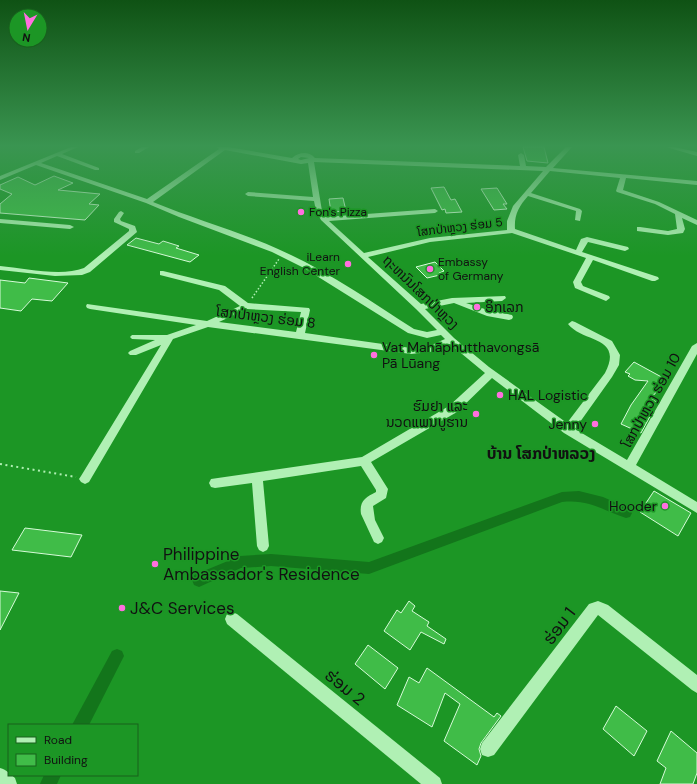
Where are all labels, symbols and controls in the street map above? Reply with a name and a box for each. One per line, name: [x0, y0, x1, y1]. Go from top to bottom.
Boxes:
north arrow: [8, 8, 48, 48]
text: N: [21, 30, 31, 45]
place label: Fon's Pizza: [309, 204, 367, 220]
marker: Fon's Pizza: [296, 207, 306, 217]
street label: ໂສກປ່າຫຼວງ ຮ່ອມ 5: [416, 214, 504, 240]
place label: iLearn English Center: [260, 249, 341, 279]
street label: ຖະຫນົນໂສກປ່າຫຼວງ: [379, 251, 463, 333]
place label: Embassy of Germany: [438, 254, 504, 284]
marker: iLearn English Center: [343, 259, 353, 269]
marker: Embassy of Germany: [425, 264, 435, 274]
place label: ອິກເລກ: [485, 298, 524, 316]
street label: ໂສກປ່າຫຼວງ ຮ່ອມ 8: [214, 302, 317, 332]
marker: ອິກເລກ: [472, 302, 482, 312]
place label: Vat Mahāphutthavongsā Pā Lūang: [382, 338, 539, 372]
marker: Vat Mahāphutthavongsā Pā Lūang: [369, 350, 379, 360]
street label: ໂສກປ່າຫຼວງ ຮ່ອມ 10: [617, 350, 684, 451]
place label: HAL Logistic: [508, 386, 588, 404]
marker: HAL Logistic: [495, 390, 505, 400]
place label: ຮົມຢາ ແລະ ນວດແພນບູຮານ: [386, 397, 468, 431]
marker: ຮົມຢາ ແລະ ນວດແພນບູຮານ: [471, 409, 481, 419]
place label: Jenny: [548, 415, 587, 433]
marker: Jenny: [590, 419, 600, 429]
district label: ບ້ານ ໂສກປ່າຫລວງ: [487, 443, 595, 464]
place label: Hooder: [609, 497, 657, 515]
marker: Hooder: [660, 501, 670, 511]
place label: Philippine Ambassador's Residence: [163, 543, 360, 585]
marker: Philippine Ambassador's Residence: [150, 559, 160, 569]
place label: J&C Services: [130, 597, 234, 619]
marker: J&C Services: [117, 603, 127, 613]
street label: ຮ່ອມ 1: [538, 603, 580, 649]
street label: ຮ່ອມ 2: [320, 664, 370, 710]
legend: [8, 724, 138, 776]
text: Road: [44, 732, 72, 748]
text: Building: [44, 752, 88, 768]

